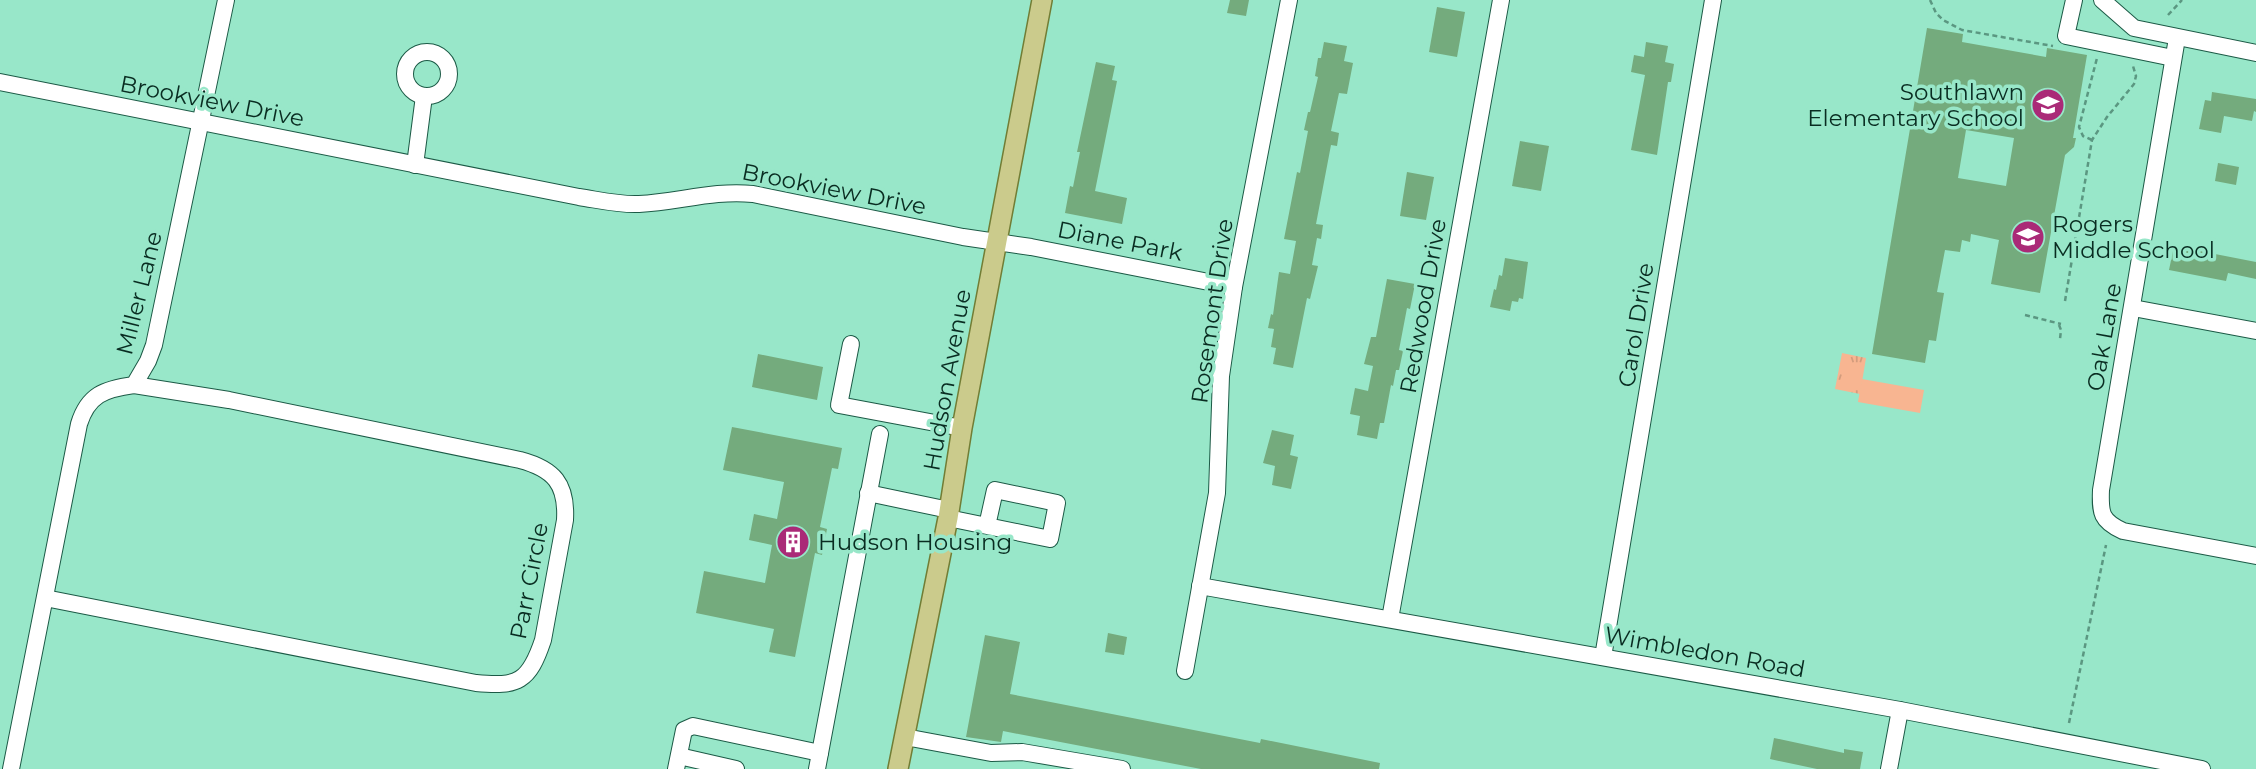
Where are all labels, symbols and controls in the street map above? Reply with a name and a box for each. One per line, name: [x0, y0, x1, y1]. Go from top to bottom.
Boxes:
street label: Brookview Drive: [118, 69, 306, 133]
place label: Southlawn Elementary School: [1807, 78, 2024, 132]
school or university icon: Southlawn Elementary School: [2029, 86, 2067, 124]
street label: Brookview Drive: [740, 157, 928, 221]
place label: Rogers Middle School: [2052, 210, 2215, 264]
street label: Diane Park: [1055, 215, 1185, 267]
street label: Rosemont Drive: [1185, 217, 1239, 405]
street label: Redwood Drive: [1394, 217, 1452, 395]
school or university icon: Rogers Middle School: [2009, 218, 2047, 256]
street label: Miller Lane: [110, 228, 168, 358]
street label: Carol Drive: [1612, 261, 1660, 389]
street label: Oak Lane: [2081, 281, 2127, 393]
street label: Hudson Avenue: [917, 287, 977, 473]
street label: Parr Circle: [504, 520, 554, 642]
building icon: Hudson Housing: [774, 523, 812, 561]
place label: Hudson Housing: [818, 528, 1012, 556]
street label: Wimbledon Road: [1603, 621, 1807, 683]

